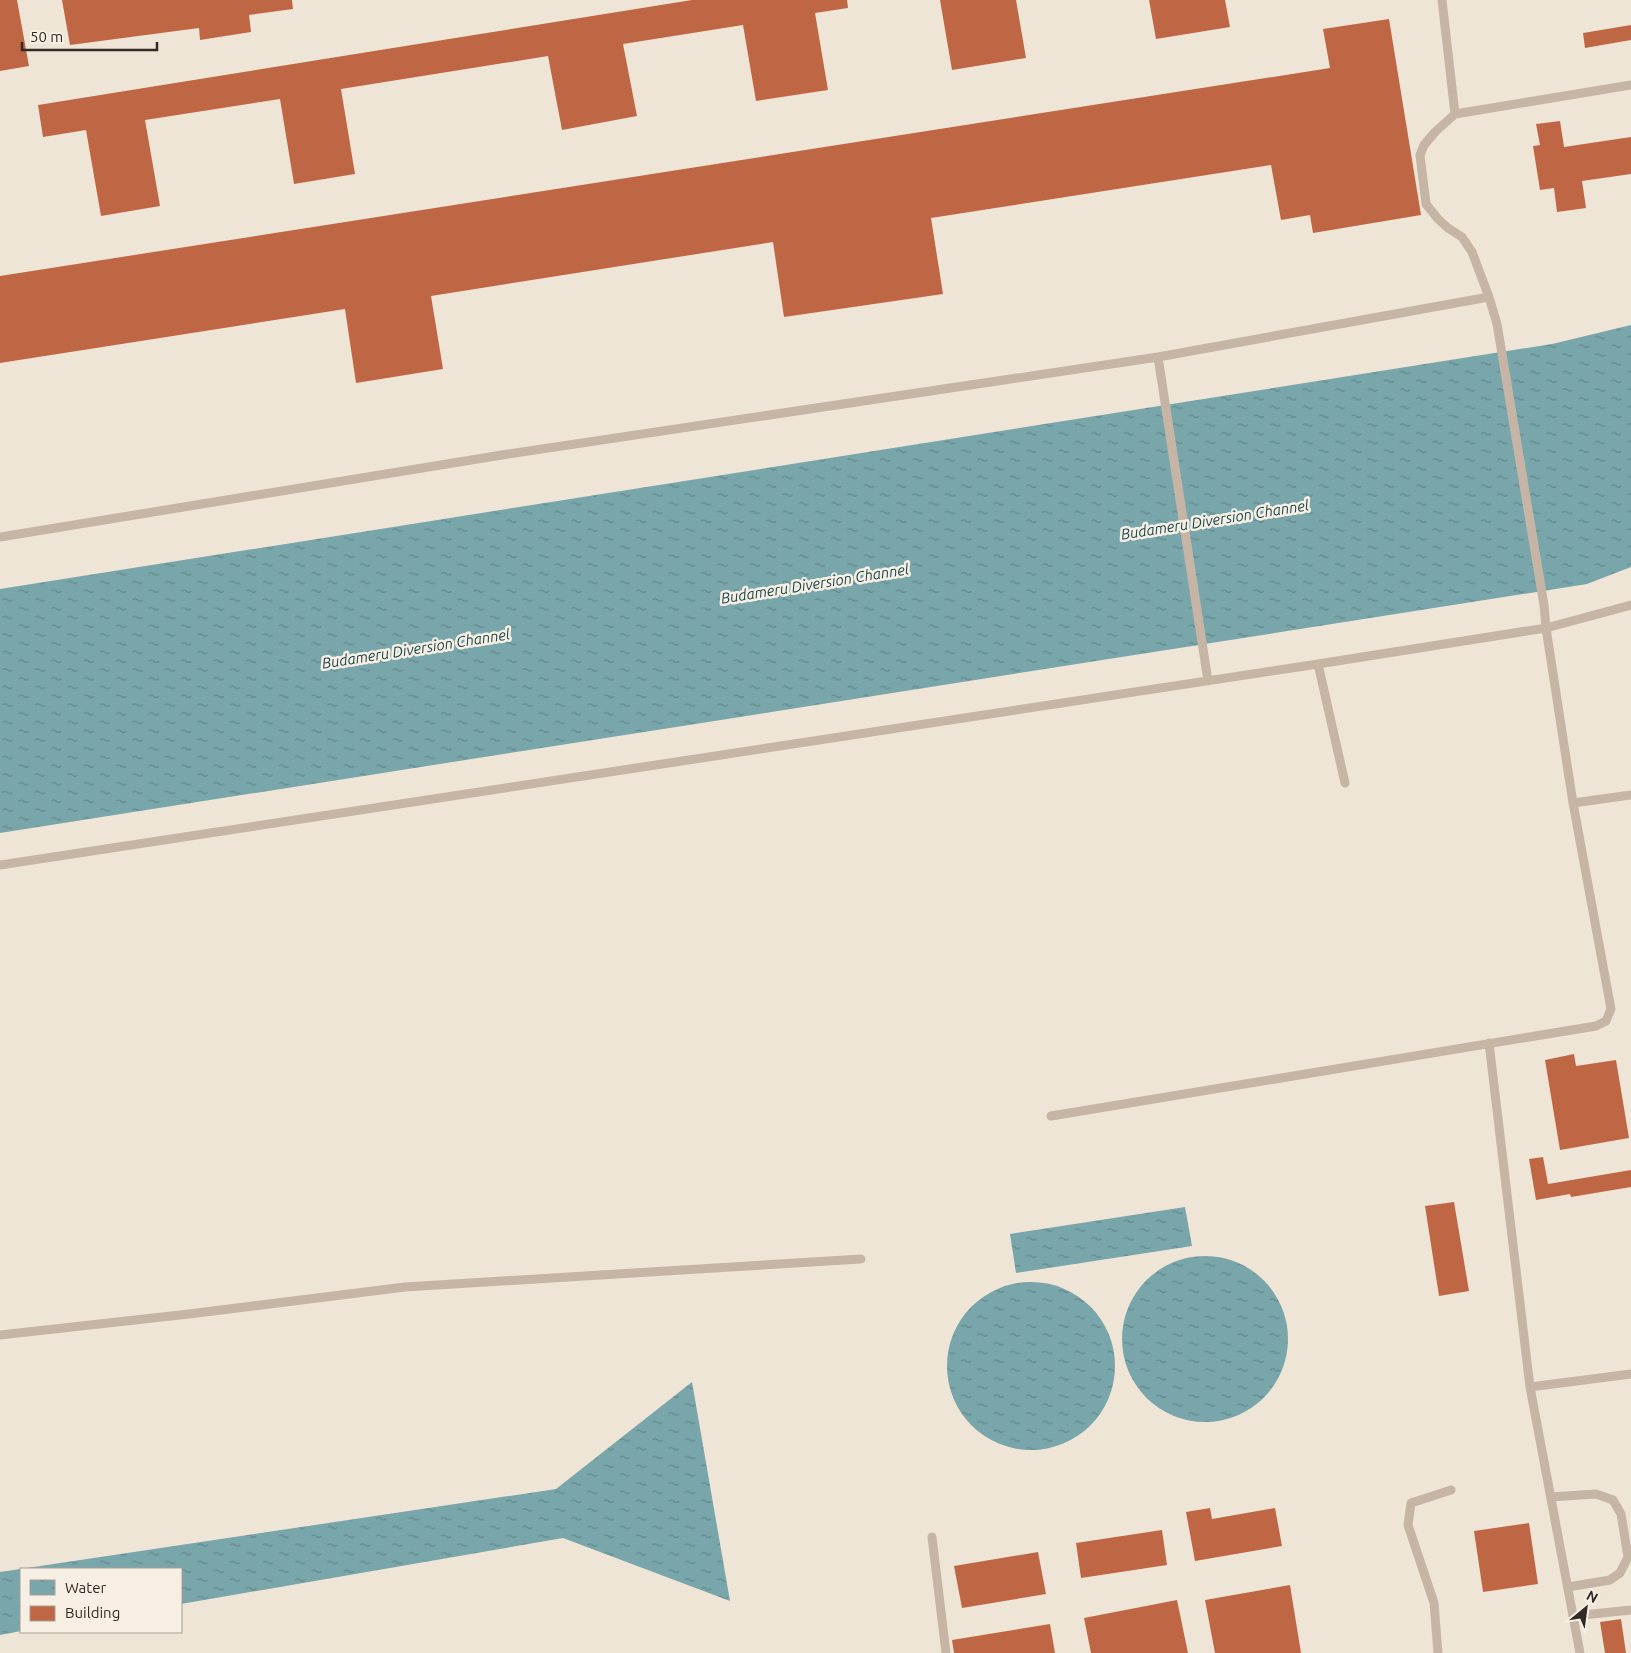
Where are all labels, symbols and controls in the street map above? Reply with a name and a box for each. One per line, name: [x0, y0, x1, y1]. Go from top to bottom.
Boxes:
scale bar: [22, 20, 158, 52]
text: 50 m: [30, 28, 63, 45]
water label: Budameru Diversion Channel: [1120, 496, 1311, 543]
water label: Budameru Diversion Channel: [720, 560, 911, 607]
water label: Budameru Diversion Channel: [321, 625, 512, 672]
legend: [20, 1568, 182, 1633]
text: Water: [65, 1579, 106, 1596]
north arrow: [1561, 1583, 1611, 1633]
text: N: [1584, 1587, 1601, 1606]
text: Building: [65, 1604, 120, 1621]

